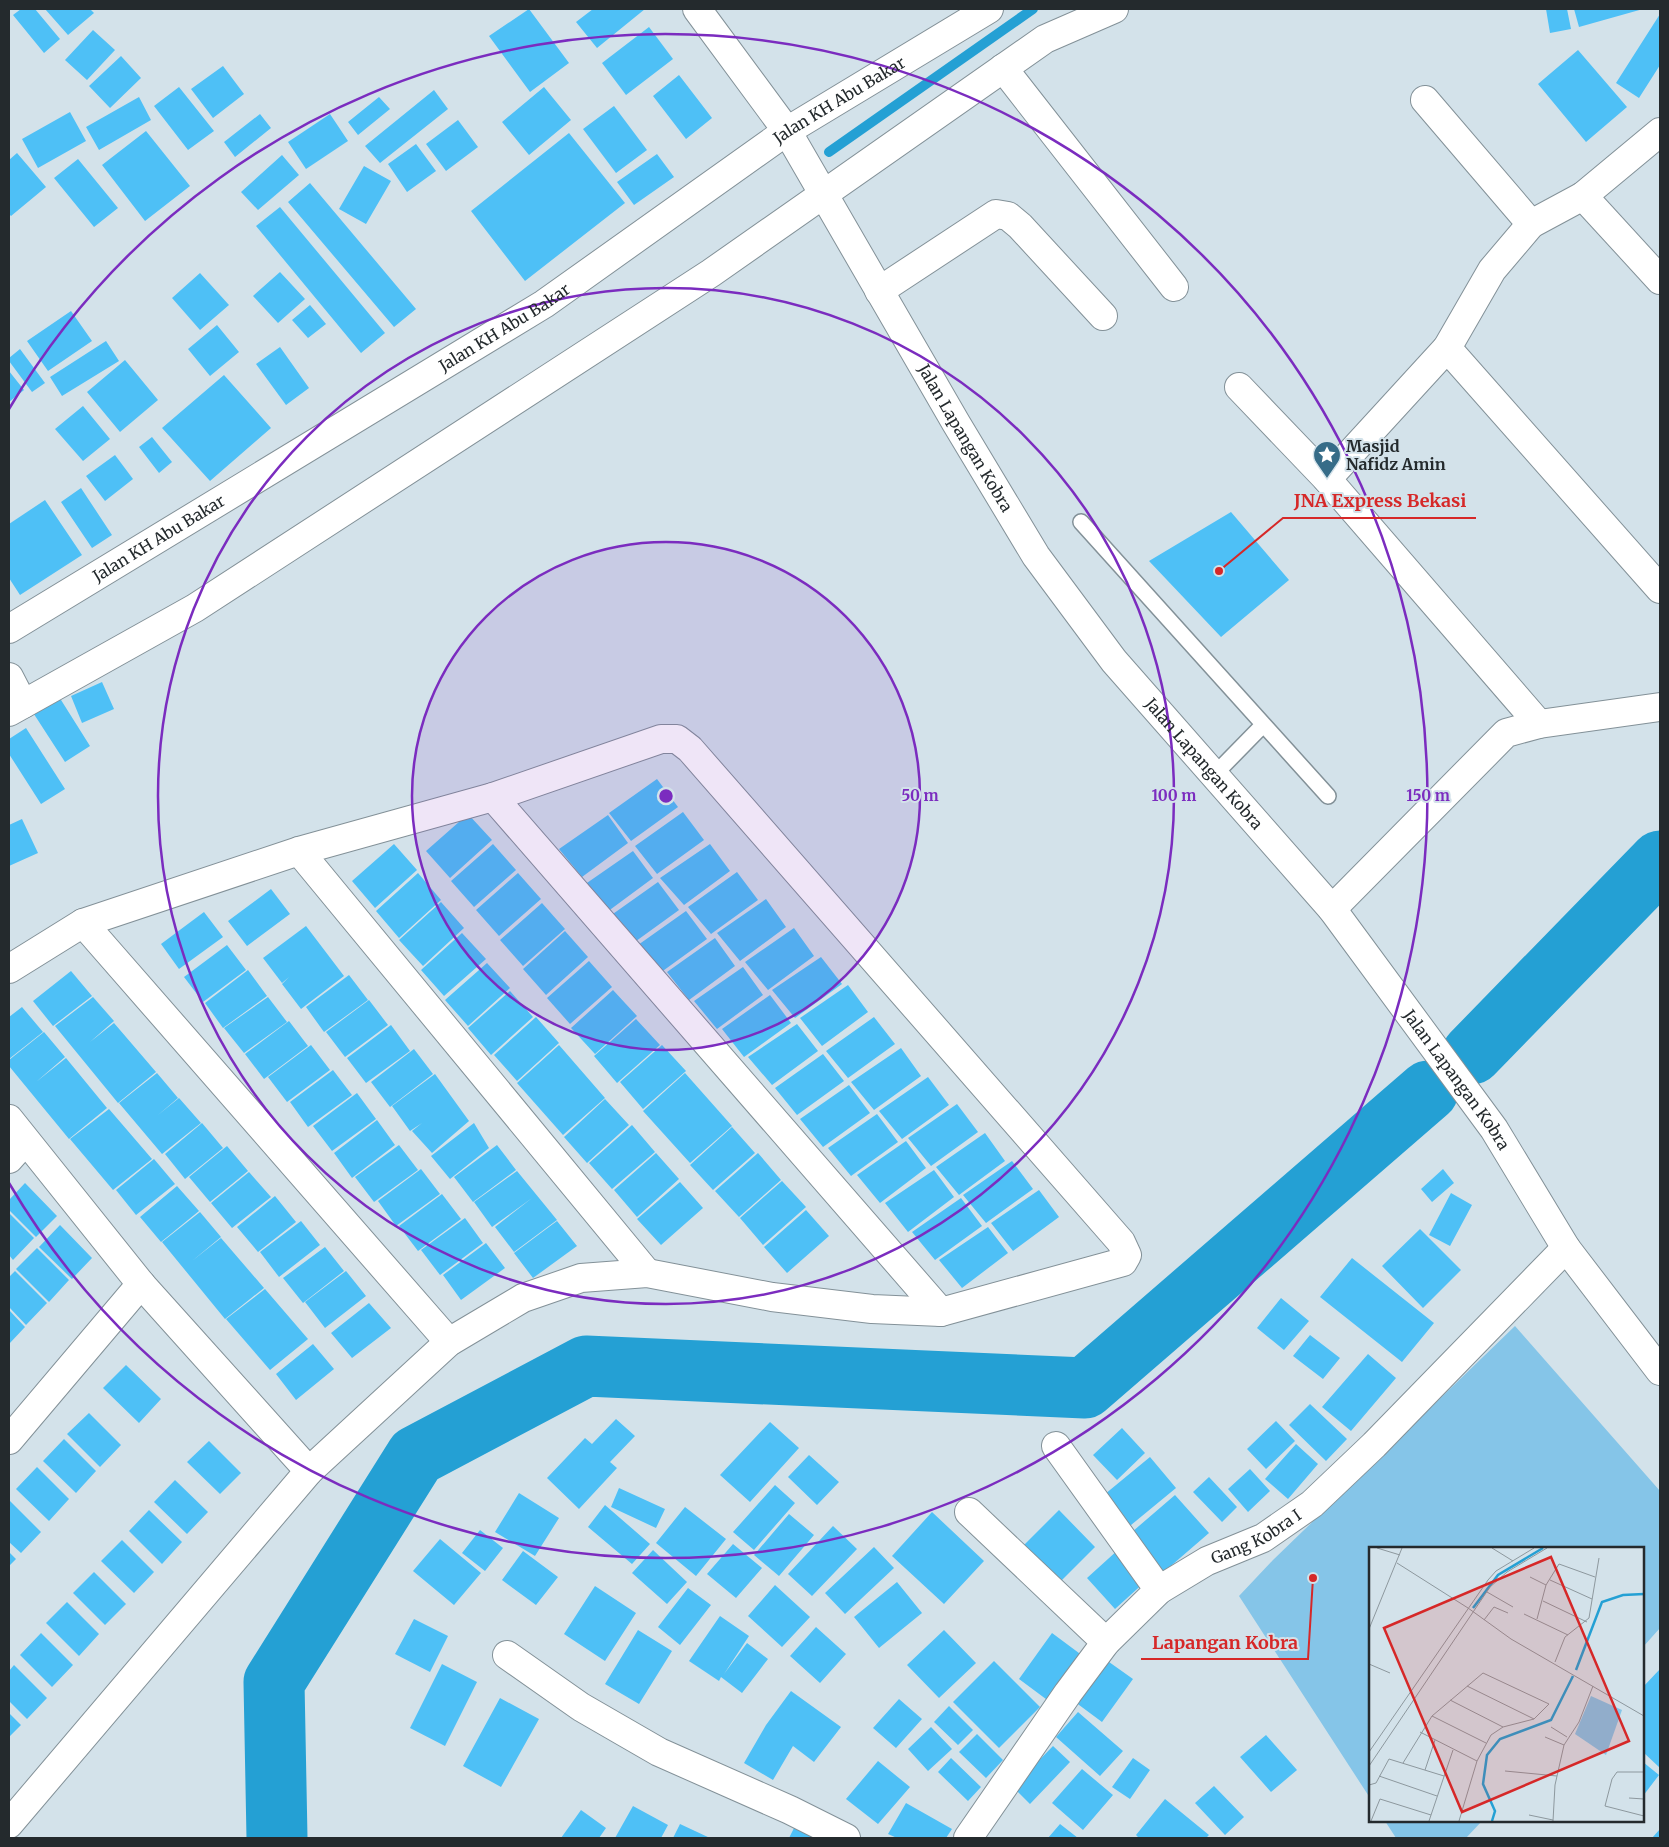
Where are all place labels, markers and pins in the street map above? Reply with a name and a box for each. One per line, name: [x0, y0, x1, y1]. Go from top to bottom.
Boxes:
place label: Masjid Nafidz Amin: [1346, 436, 1446, 474]
place icon: Masjid Nafidz Amin: [1312, 440, 1342, 479]
callout: JNA Express Bekasi: [1283, 485, 1476, 518]
centre of rings: [657, 787, 675, 805]
callout: Lapangan Kobra: [1141, 1626, 1308, 1659]

